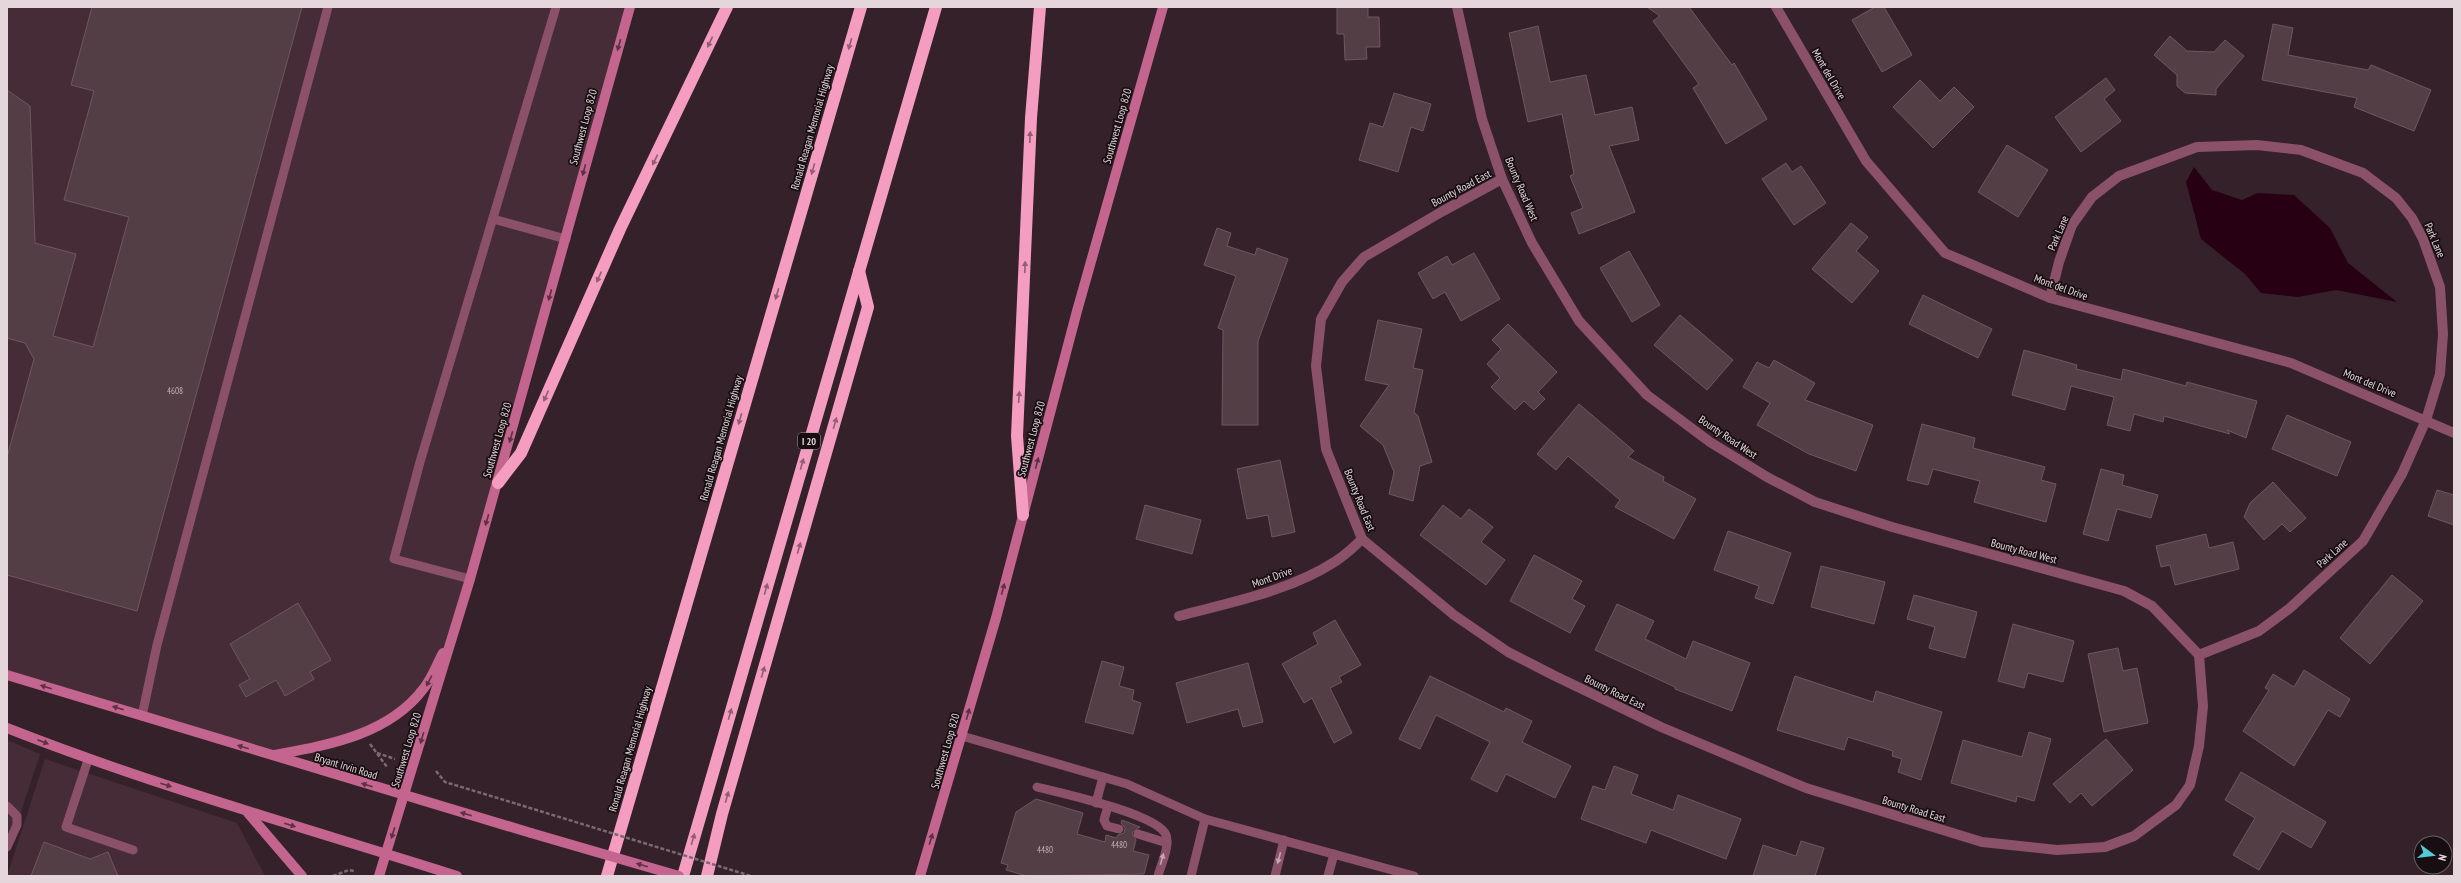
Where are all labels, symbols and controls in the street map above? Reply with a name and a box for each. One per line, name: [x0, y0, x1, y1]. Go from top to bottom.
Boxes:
one-way arrow: [707, 37, 713, 48]
one-way arrow: [616, 39, 622, 51]
one-way arrow: [847, 39, 853, 51]
street label: Mont del Drive: [1809, 46, 1849, 102]
street label: Ronald Reagan Memorial Highway: [787, 62, 837, 191]
street label: Southwest Loop 820: [1100, 87, 1134, 165]
street label: Southwest Loop 820: [566, 88, 600, 166]
one-way arrow: [1027, 131, 1034, 143]
one-way arrow: [651, 154, 658, 165]
street label: Bounty Road West: [1502, 155, 1542, 223]
one-way arrow: [810, 163, 816, 175]
one-way arrow: [581, 164, 587, 176]
street label: Bounty Road East: [1429, 166, 1493, 210]
street label: Park Lane: [2044, 213, 2072, 253]
street label: Park Lane: [2421, 220, 2449, 260]
one-way arrow: [1022, 260, 1028, 273]
one-way arrow: [596, 271, 602, 283]
street label: Mont del Drive: [2032, 271, 2090, 303]
one-way arrow: [774, 288, 780, 300]
one-way arrow: [547, 290, 553, 302]
street label: Mont del Drive: [2341, 366, 2399, 401]
street label: Ronald Reagan Memorial Highway: [696, 373, 746, 502]
house number: 4608: [167, 385, 183, 396]
one-way arrow: [543, 390, 549, 402]
one-way arrow: [1016, 391, 1023, 403]
street label: Southwest Loop 820: [1014, 400, 1048, 478]
street label: Southwest Loop 820: [480, 401, 514, 479]
street label: Bounty Road West: [1696, 412, 1760, 462]
one-way arrow: [737, 413, 743, 425]
one-way arrow: [832, 416, 838, 428]
one-way arrow: [507, 431, 513, 444]
road number: I 20: [798, 433, 820, 449]
one-way arrow: [1035, 457, 1041, 470]
one-way arrow: [799, 458, 805, 470]
street label: Bounty Road East: [1341, 467, 1379, 533]
one-way arrow: [484, 515, 490, 527]
street label: Bounty Road West: [1989, 535, 2059, 567]
street label: Park Lane: [2314, 535, 2351, 570]
one-way arrow: [796, 541, 802, 553]
street label: Mont Drive: [1250, 563, 1295, 591]
one-way arrow: [763, 583, 769, 595]
one-way arrow: [1001, 583, 1007, 595]
one-way arrow: [760, 666, 766, 678]
street label: Bounty Road East: [1582, 671, 1648, 713]
one-way arrow: [425, 675, 432, 686]
one-way arrow: [40, 683, 52, 689]
street label: Ronald Reagan Memorial Highway: [605, 684, 655, 813]
one-way arrow: [112, 705, 124, 711]
one-way arrow: [727, 707, 733, 719]
one-way arrow: [965, 708, 971, 720]
street label: Southwest Loop 820: [388, 711, 424, 789]
street label: Southwest Loop 820: [928, 712, 962, 790]
one-way arrow: [419, 732, 425, 744]
one-way arrow: [38, 740, 50, 746]
one-way arrow: [236, 743, 248, 749]
street label: Bryant Irvin Road: [313, 750, 379, 782]
one-way arrow: [160, 782, 172, 788]
one-way arrow: [361, 782, 373, 788]
one-way arrow: [724, 791, 730, 803]
street label: Bounty Road East: [1881, 793, 1947, 825]
one-way arrow: [459, 811, 471, 817]
one-way arrow: [284, 822, 296, 828]
one-way arrow: [390, 828, 396, 840]
one-way arrow: [691, 832, 697, 845]
one-way arrow: [928, 832, 934, 844]
north arrow: [2413, 835, 2453, 875]
house number: 4480: [1111, 839, 1127, 850]
house number: 4480: [1037, 844, 1053, 855]
one-way arrow: [1276, 852, 1282, 864]
one-way arrow: [1159, 853, 1165, 865]
text: N: [2435, 853, 2450, 862]
one-way arrow: [635, 862, 647, 868]

